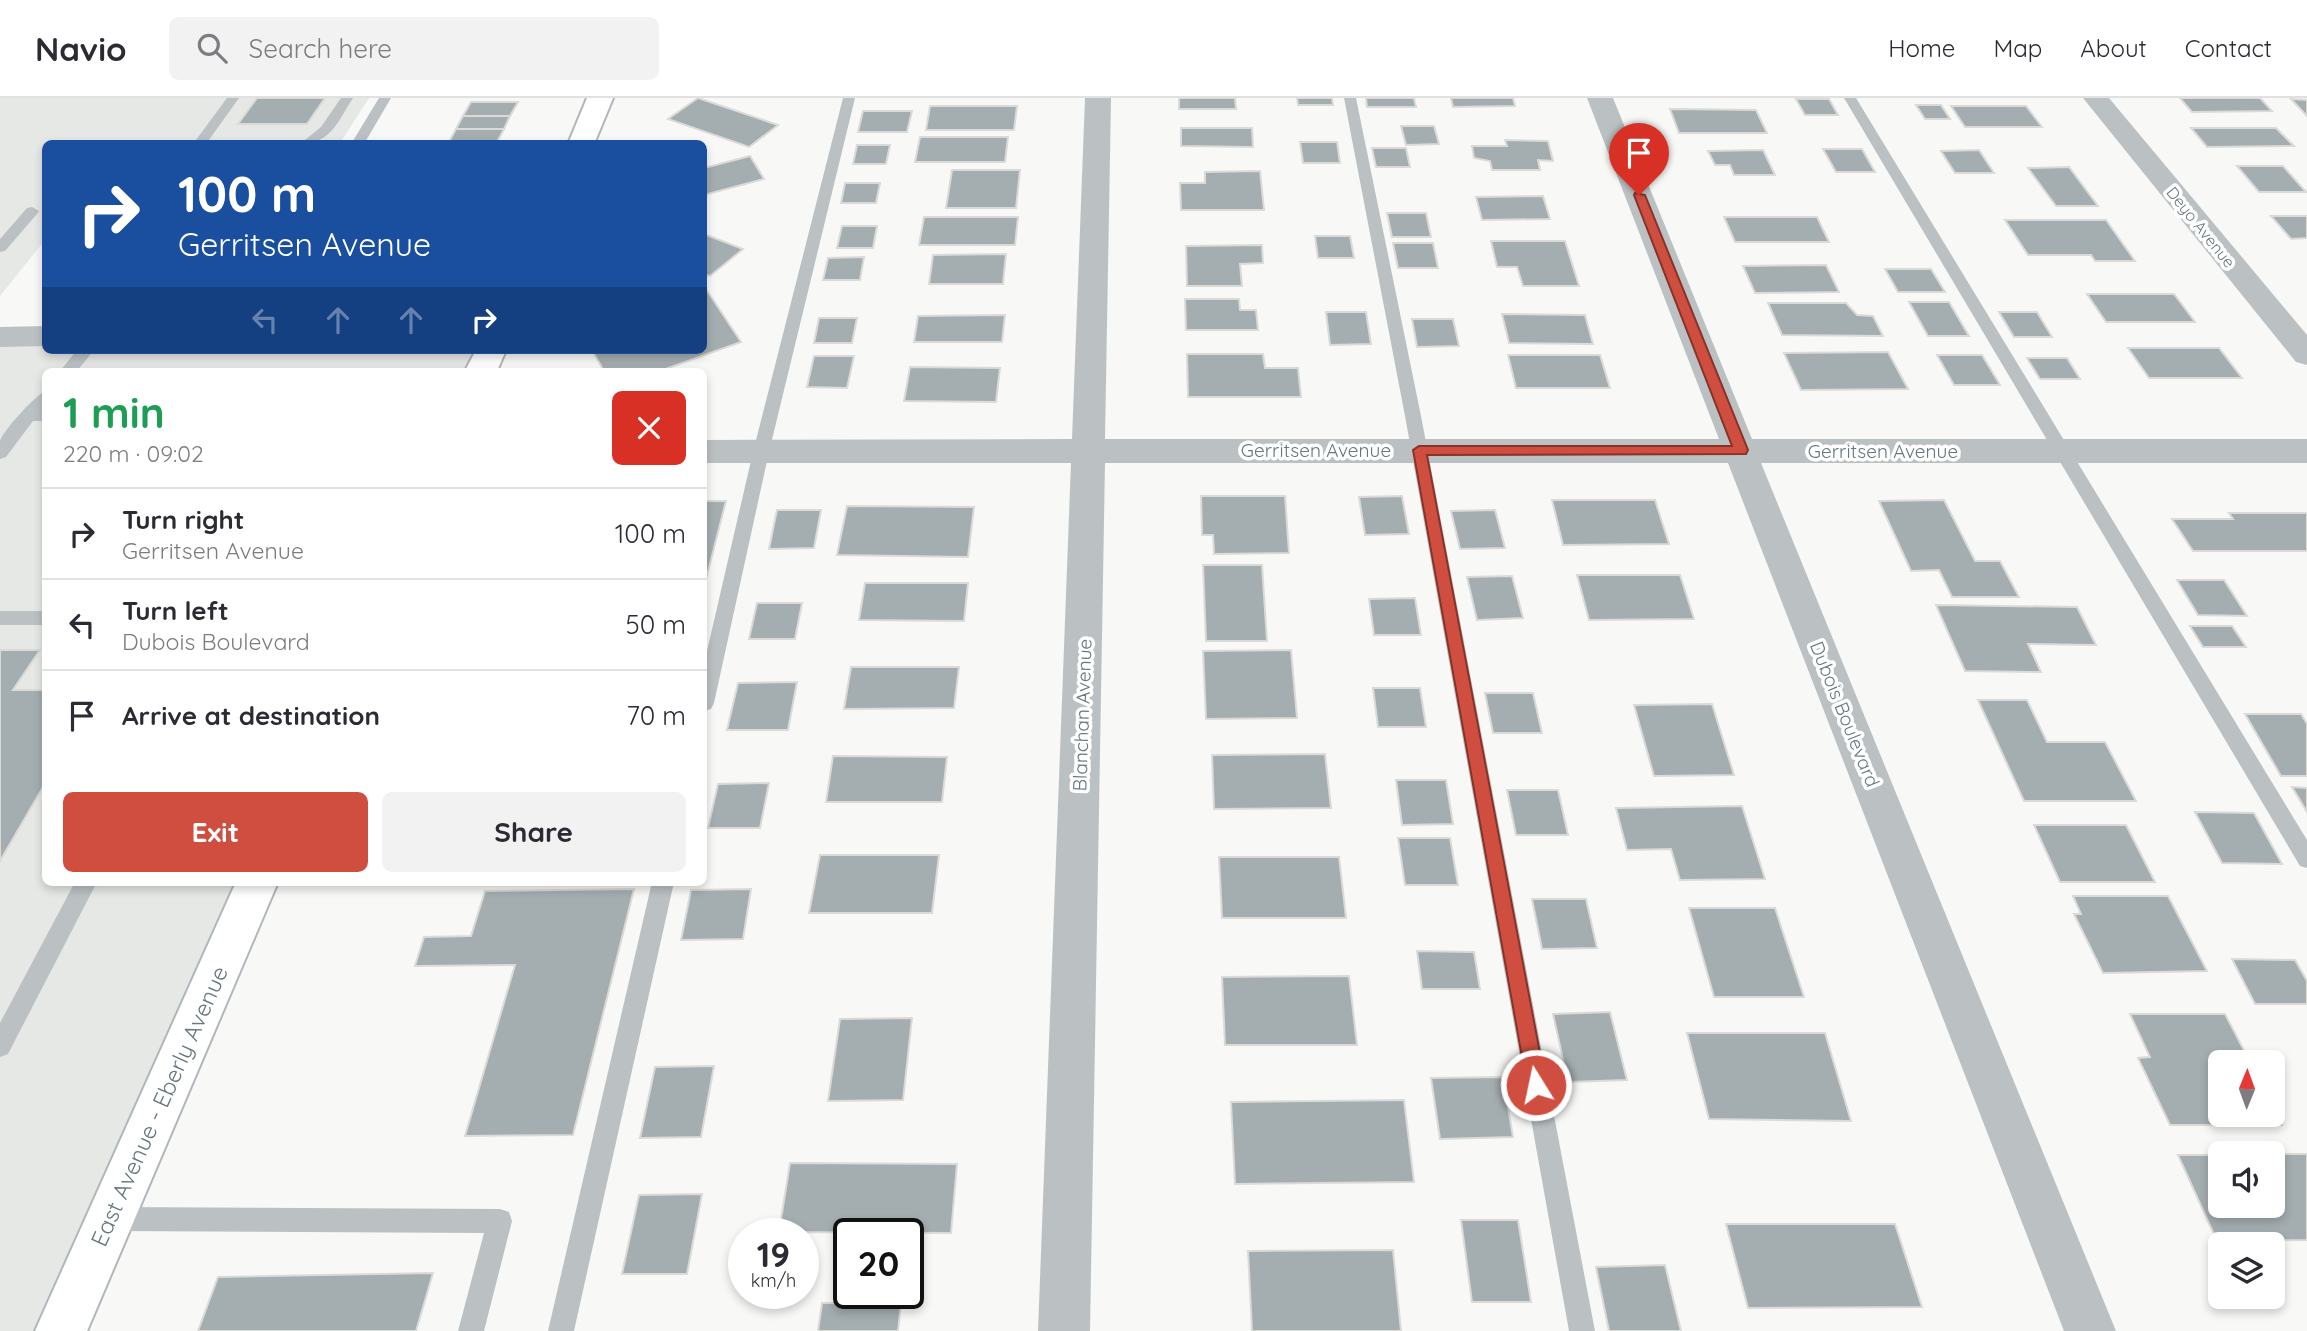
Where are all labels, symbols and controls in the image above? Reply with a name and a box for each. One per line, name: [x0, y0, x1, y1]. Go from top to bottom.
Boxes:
search box: [169, 17, 659, 80]
text: Navio: [35, 28, 127, 69]
icon: search: [193, 29, 231, 67]
text: Search here: [249, 32, 392, 65]
text: Home: [1888, 33, 1955, 63]
text: Map: [1993, 33, 2042, 63]
text: About: [2080, 33, 2147, 63]
text: Contact: [2185, 33, 2272, 63]
pin: [1609, 123, 1669, 195]
icon: arrive: [1620, 134, 1658, 172]
text: 100 m: [178, 163, 316, 224]
icon: right: [63, 168, 154, 259]
street label: Deyo Avenue: [2162, 182, 2240, 272]
text: Gerritsen Avenue: [178, 224, 431, 264]
icon: left: [246, 301, 284, 339]
icon: ahead: [319, 301, 357, 339]
icon: ahead: [392, 301, 430, 339]
icon: right: [465, 301, 503, 339]
text: 1 min: [63, 386, 165, 439]
button: close: [612, 391, 686, 465]
street label: Gerritsen Avenue: [1241, 438, 1391, 462]
text: 220 m · 09:02: [63, 439, 204, 468]
street label: Gerritsen Avenue: [1808, 439, 1958, 463]
text: Turn right: [122, 503, 244, 536]
icon: right: [63, 515, 101, 553]
text: 100 m: [615, 517, 686, 550]
text: Gerritsen Avenue: [122, 536, 304, 565]
text: Turn left: [122, 594, 229, 627]
icon: left: [63, 606, 101, 644]
text: 50 m: [626, 608, 686, 641]
text: Dubois Boulevard: [122, 627, 310, 656]
street label: Blanchan Avenue: [1067, 638, 1097, 792]
street label: Dubois Boulevard: [1805, 638, 1885, 790]
icon: arrive: [63, 697, 101, 735]
text: Arrive at destination: [122, 699, 380, 732]
text: 70 m: [626, 699, 686, 732]
button: Exit: [63, 792, 368, 872]
button: Share: [382, 792, 686, 872]
street label: East Avenue - Eberly Avenue: [84, 961, 234, 1251]
position arrow: [1499, 1048, 1573, 1122]
north arrow: [2208, 1050, 2286, 1127]
map controls: [2208, 1050, 2285, 1309]
button: sound: [2208, 1141, 2285, 1218]
speed limit sign: 20: [833, 1218, 924, 1309]
text: 19: [757, 1232, 790, 1276]
button: layers: [2208, 1232, 2285, 1309]
text: km/h: [751, 1269, 796, 1292]

